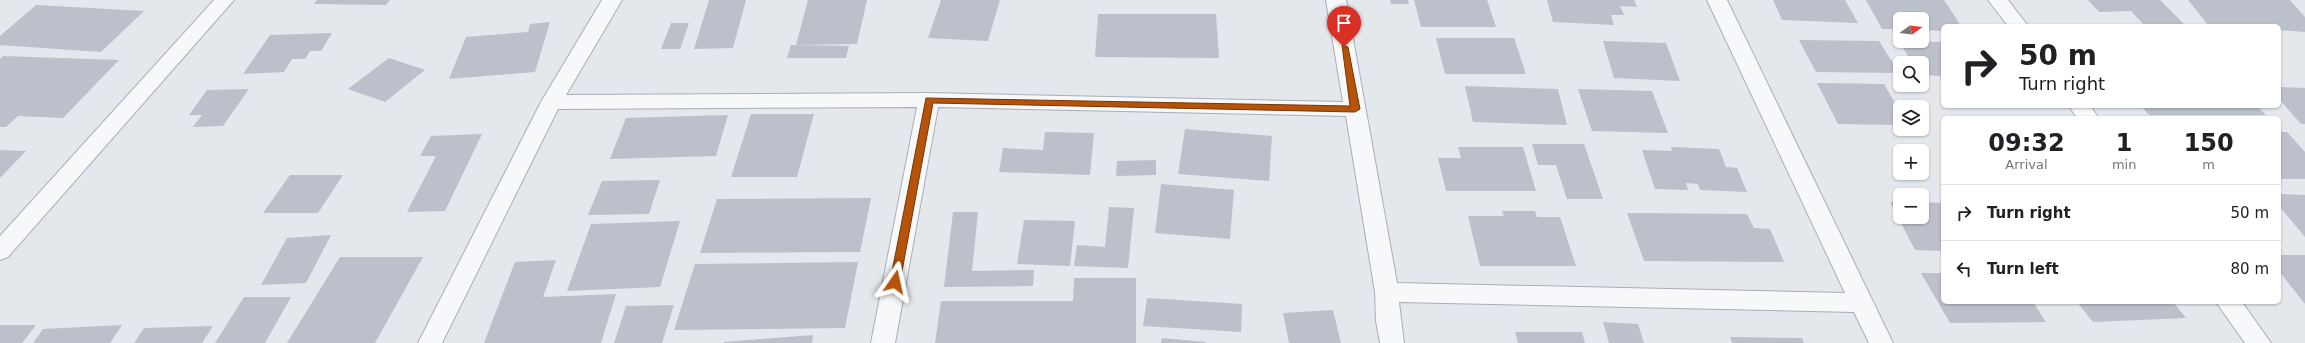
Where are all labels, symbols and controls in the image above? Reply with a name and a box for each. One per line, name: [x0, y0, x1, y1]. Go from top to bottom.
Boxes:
pin: [1327, 6, 1361, 47]
icon: arrive: [1333, 12, 1355, 34]
north arrow: [1893, 12, 1929, 48]
map controls: [1893, 12, 1929, 224]
text: 50 m: [2019, 39, 2097, 72]
icon: right: [1953, 40, 2005, 92]
button: search: [1893, 56, 1929, 92]
text: Turn right: [2019, 73, 2105, 94]
button: layers: [1893, 100, 1929, 136]
text: 09:32: [1988, 129, 2065, 157]
text: 1: [2116, 129, 2132, 157]
text: 150: [2184, 129, 2234, 157]
button: +: [1893, 144, 1929, 180]
text: Arrival: [2005, 157, 2048, 172]
text: min: [2112, 157, 2136, 172]
text: m: [2202, 157, 2215, 172]
button: −: [1893, 188, 1929, 224]
icon: right: [1953, 202, 1975, 224]
text: Turn right: [1987, 204, 2071, 222]
text: 50 m: [2231, 204, 2269, 222]
icon: left: [1953, 258, 1975, 280]
text: Turn left: [1987, 260, 2059, 278]
text: 80 m: [2231, 260, 2269, 278]
position arrow: [874, 261, 916, 303]

